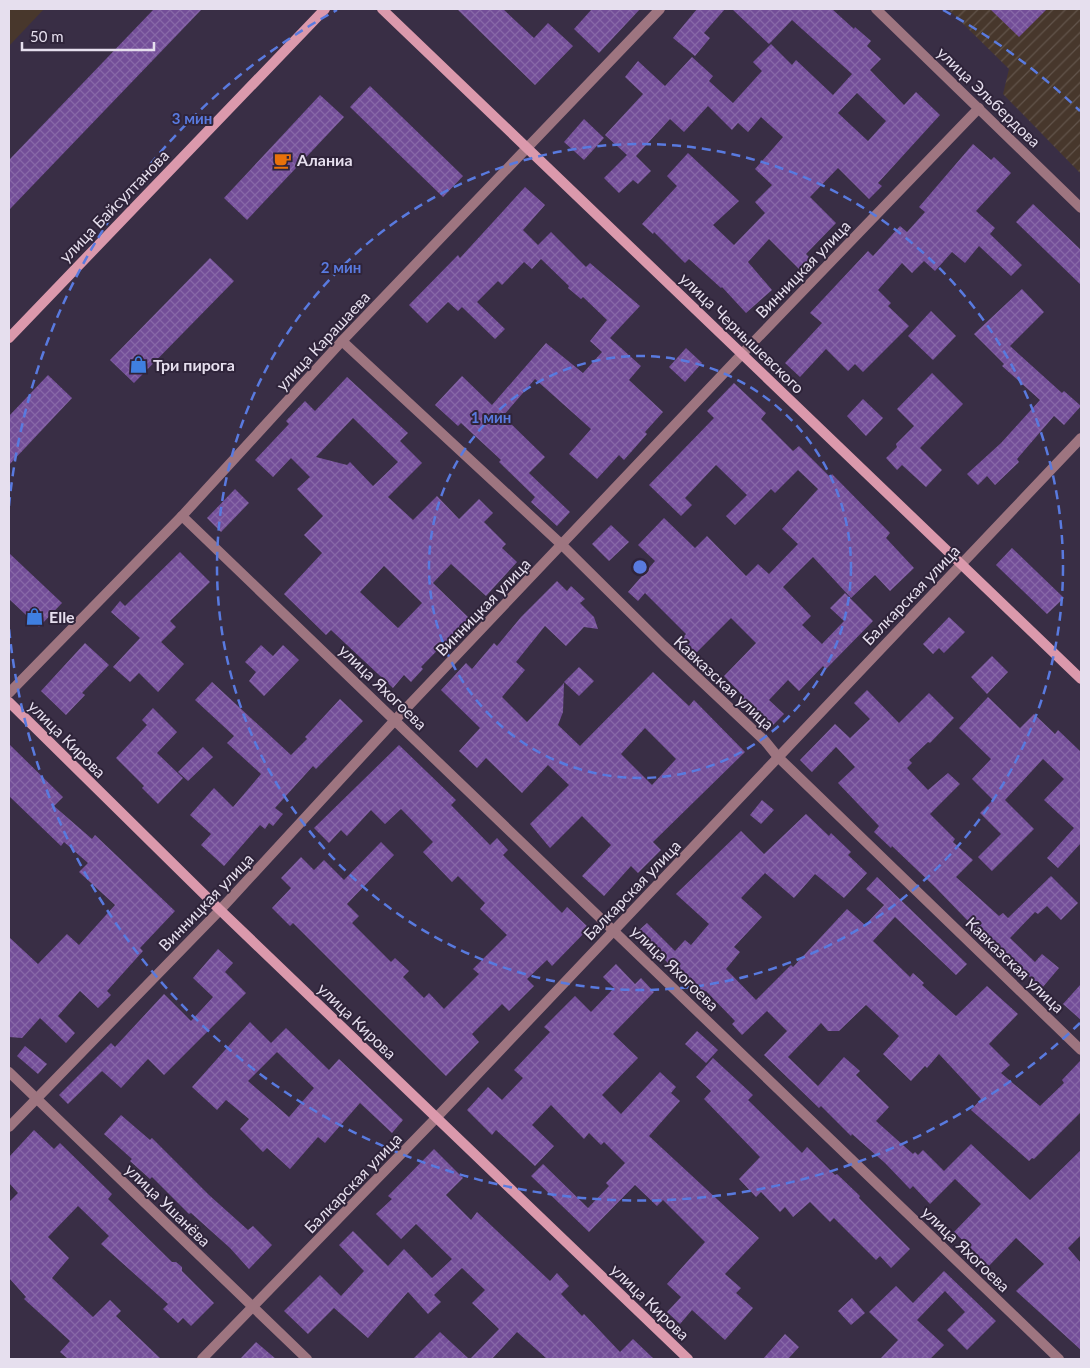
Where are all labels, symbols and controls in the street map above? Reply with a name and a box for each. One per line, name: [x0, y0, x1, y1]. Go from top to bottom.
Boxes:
scale bar: [22, 20, 155, 52]
text: 50 m: [30, 27, 64, 45]
street label: улица Эльбердова: [934, 43, 1045, 151]
text: 3 мин: [172, 109, 212, 127]
street label: улица Байсултанова: [55, 145, 172, 266]
cafe icon: Аланиа: [273, 150, 293, 170]
place label: Аланиа: [296, 150, 353, 169]
street label: Винницкая улица: [751, 216, 854, 321]
text: 2 мин: [321, 258, 361, 276]
street label: улица Чернышевского: [676, 268, 809, 397]
street label: улица Карашаева: [272, 287, 373, 394]
shop icon: Три пирога: [129, 355, 149, 375]
place label: Три пирога: [153, 355, 235, 374]
text: 1 мин: [471, 408, 511, 426]
street label: Балкарская улица: [858, 541, 963, 649]
street label: Винницкая улица: [431, 554, 534, 659]
centre of rings: [631, 558, 649, 576]
shop icon: Elle: [25, 607, 45, 627]
place label: Elle: [49, 607, 75, 626]
street label: Кавказская улица: [671, 632, 778, 734]
street label: улица Яхогоева: [335, 640, 431, 733]
street label: улица Кирова: [25, 696, 110, 781]
street label: Балкарская улица: [579, 836, 684, 944]
street label: Винницкая улица: [154, 849, 257, 954]
street label: Кавказская улица: [962, 913, 1069, 1016]
street label: улица Яхогоева: [627, 921, 723, 1014]
street label: улица Кирова: [314, 979, 400, 1063]
street label: Балкарская улица: [300, 1129, 405, 1237]
street label: улица Ушанёва: [122, 1159, 215, 1250]
street label: улица Яхогоева: [918, 1202, 1014, 1295]
street label: улица Кирова: [607, 1260, 693, 1344]

